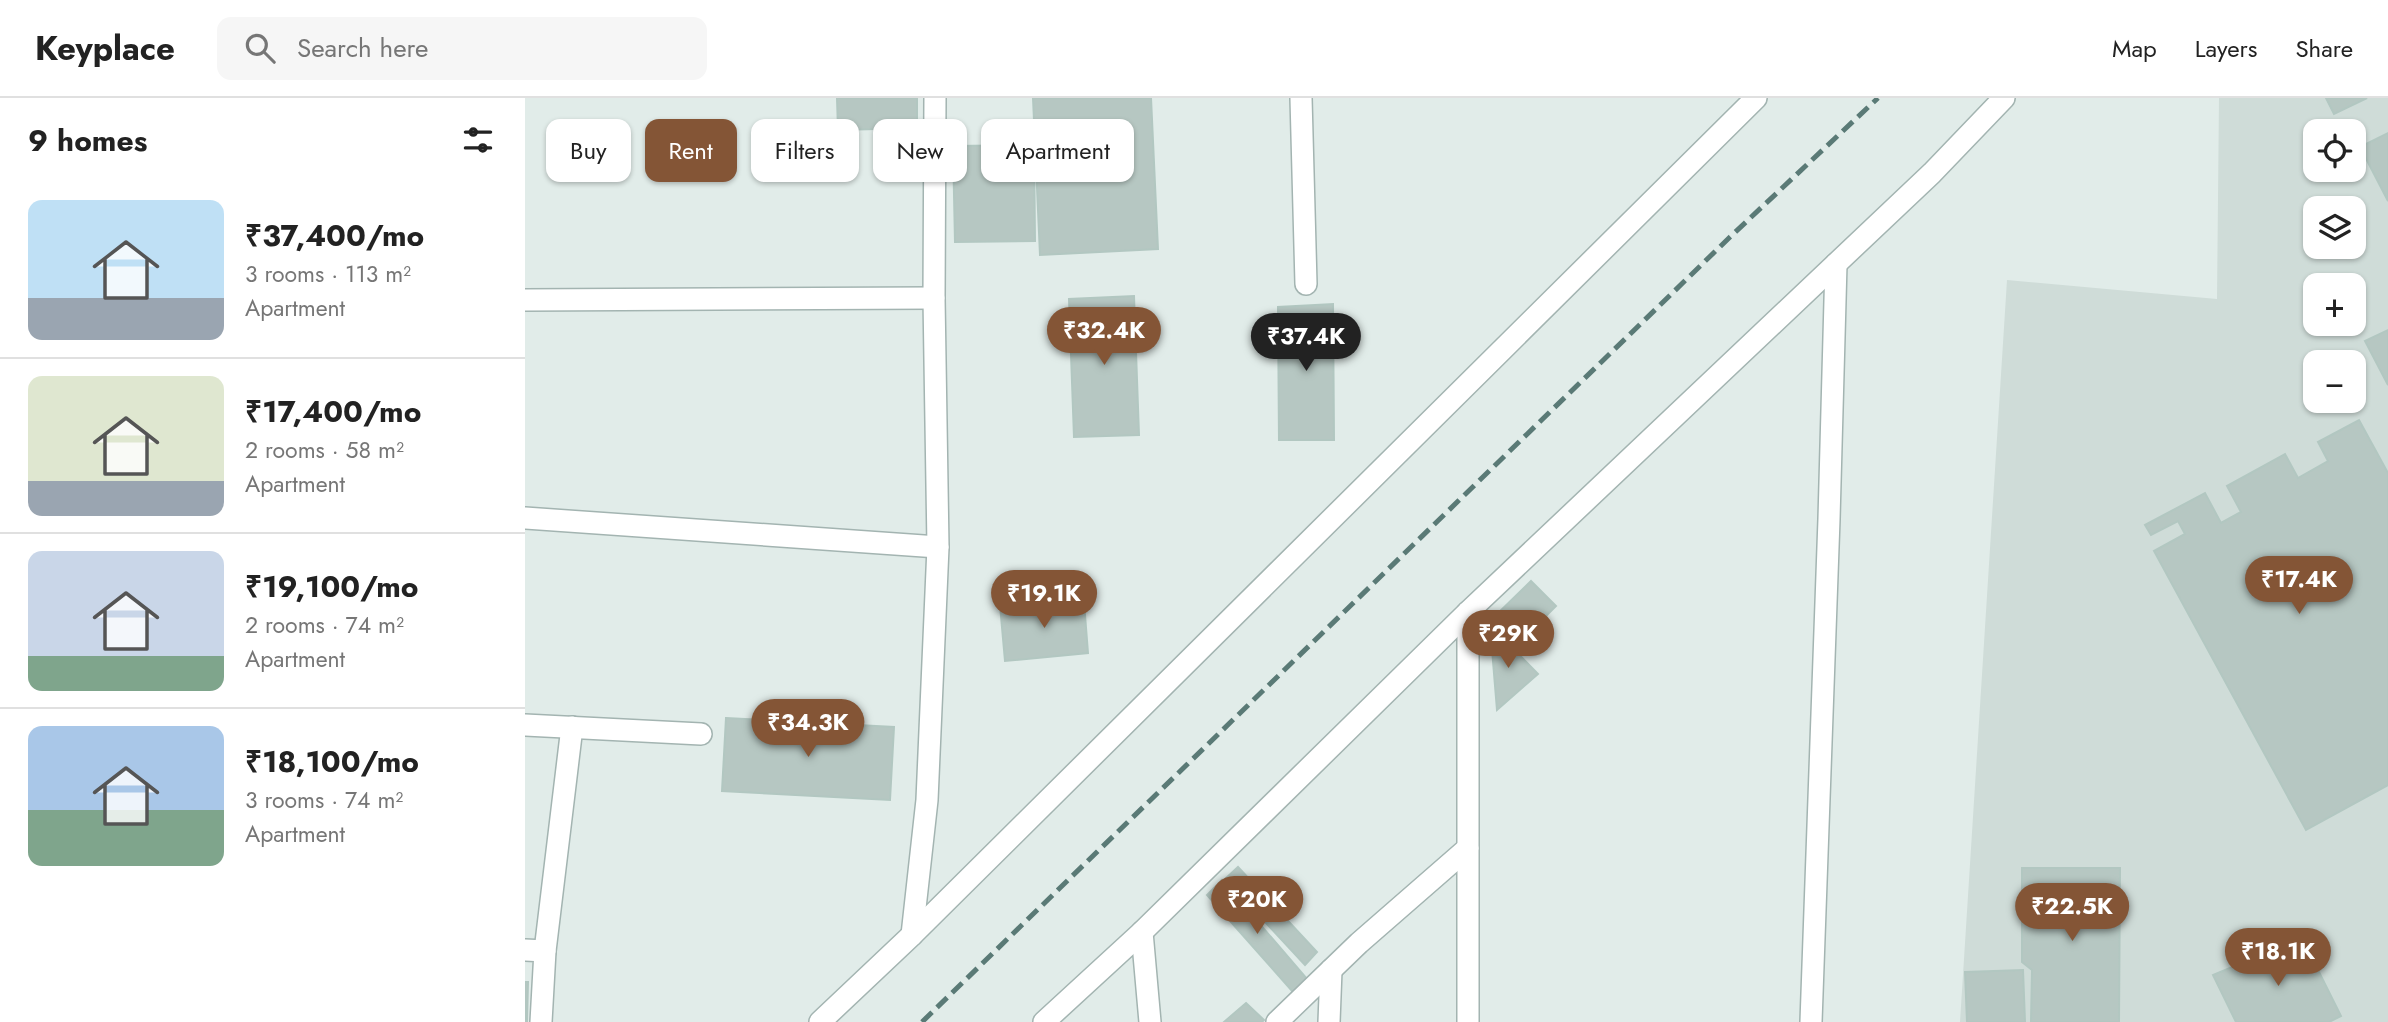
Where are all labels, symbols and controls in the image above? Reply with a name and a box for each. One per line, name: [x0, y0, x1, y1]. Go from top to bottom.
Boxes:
search box: [217, 17, 707, 80]
text: Keyplace: [35, 25, 175, 72]
icon: search: [241, 29, 279, 67]
text: Search here: [297, 29, 428, 67]
text: Map: [2112, 31, 2157, 66]
text: Layers: [2195, 31, 2257, 66]
text: Share: [2295, 31, 2353, 66]
text: 9 homes: [28, 119, 147, 162]
chip: Buy: [546, 119, 631, 182]
chip: Rent: [645, 119, 737, 182]
chip: Filters: [751, 119, 859, 182]
chip: New: [873, 119, 967, 182]
chip: Apartment: [981, 119, 1134, 182]
map controls: [2303, 119, 2366, 413]
button: locate: [2303, 119, 2366, 182]
icon: filters: [459, 121, 497, 159]
button: layers: [2303, 196, 2366, 259]
text: ₹37,400/mo: [245, 214, 424, 257]
icon: home: [84, 228, 168, 312]
text: 3 rooms · 113 m²: [245, 257, 411, 291]
button: +: [2303, 273, 2366, 336]
text: Apartment: [245, 291, 345, 325]
pin: ₹32.4K: [1047, 308, 1161, 367]
text: ₹32.4K: [1063, 313, 1145, 347]
pin: ₹37.4K: [1249, 314, 1363, 373]
text: ₹37.4K: [1267, 319, 1345, 353]
button: −: [2303, 350, 2366, 413]
text: ₹17,400/mo: [245, 390, 421, 433]
icon: home: [84, 404, 168, 488]
text: 2 rooms · 58 m²: [245, 433, 404, 467]
text: Apartment: [245, 467, 345, 501]
pin: ₹17.4K: [2242, 556, 2356, 616]
text: ₹17.4K: [2261, 562, 2337, 596]
text: ₹19,100/mo: [245, 565, 419, 608]
pin: ₹19.1K: [987, 570, 1101, 630]
text: ₹19.1K: [1007, 576, 1081, 610]
icon: home: [84, 579, 168, 663]
text: 2 rooms · 74 m²: [245, 608, 404, 642]
pin: ₹29K: [1467, 610, 1549, 670]
text: ₹29K: [1478, 616, 1538, 650]
text: Apartment: [245, 642, 345, 676]
pin: ₹34.3K: [751, 700, 865, 759]
text: ₹34.3K: [767, 705, 849, 739]
text: ₹18,100/mo: [245, 740, 419, 783]
icon: home: [84, 754, 168, 838]
text: 3 rooms · 74 m²: [245, 783, 403, 817]
text: Apartment: [245, 817, 345, 851]
pin: ₹20K: [1216, 876, 1298, 936]
text: ₹20K: [1227, 882, 1287, 916]
pin: ₹22.5K: [2015, 884, 2129, 943]
text: ₹22.5K: [2031, 889, 2113, 923]
pin: ₹18.1K: [2221, 928, 2335, 988]
text: ₹18.1K: [2241, 934, 2315, 968]

